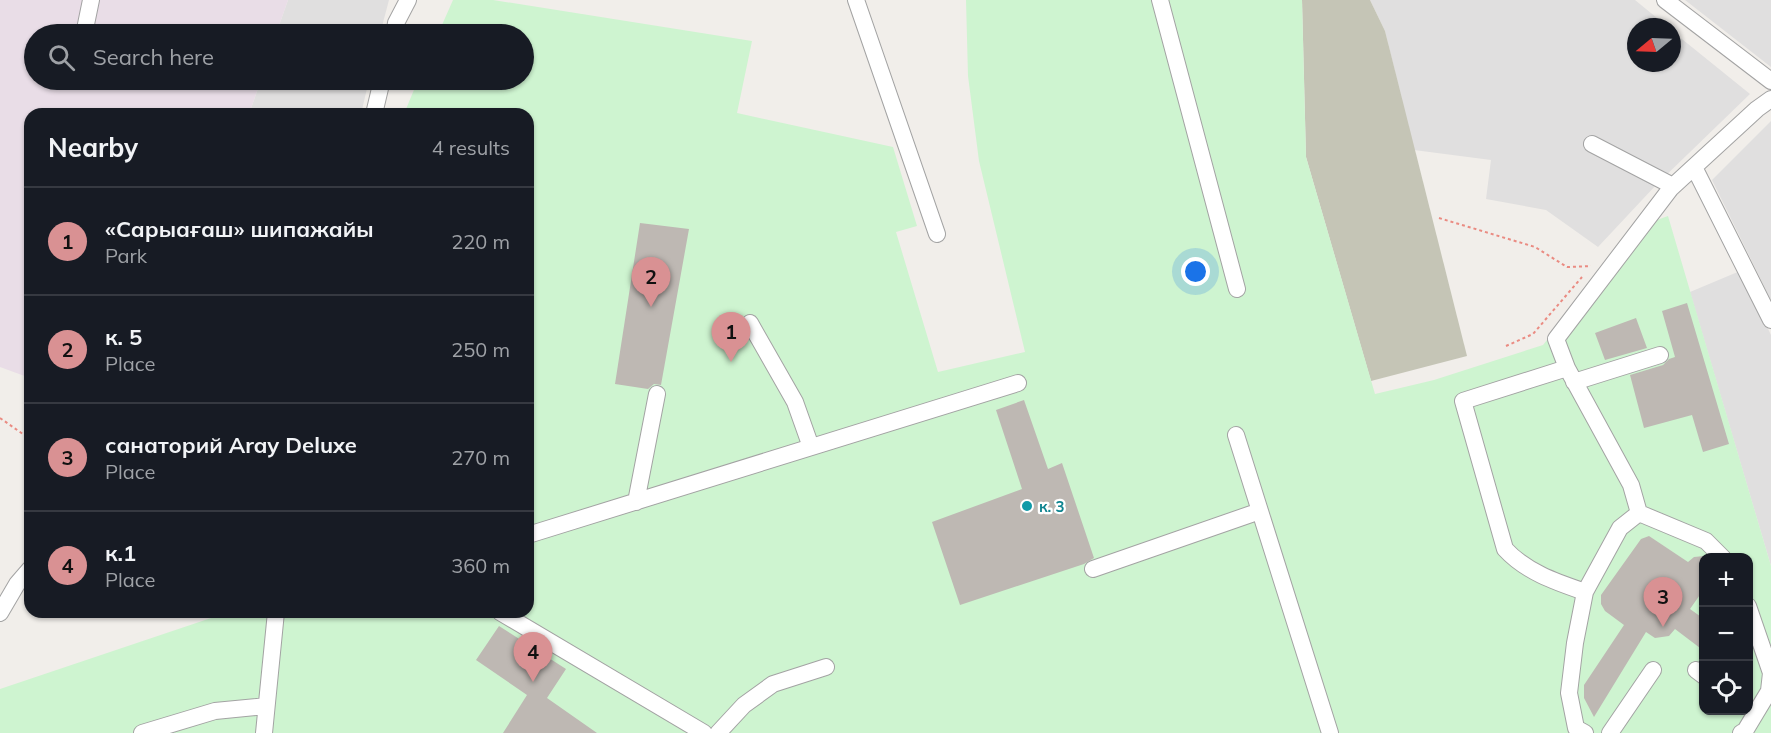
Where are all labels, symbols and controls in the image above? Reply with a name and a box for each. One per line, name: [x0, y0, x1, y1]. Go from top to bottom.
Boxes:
north arrow: [1627, 18, 1681, 72]
search box: [24, 24, 534, 90]
icon: search: [45, 41, 78, 74]
text: Search here: [93, 43, 214, 71]
text: Nearby: [48, 131, 138, 164]
text: 4 results: [432, 135, 510, 160]
text: «Сарыағаш» шипажайы: [105, 215, 374, 243]
text: 1: [62, 229, 74, 254]
text: 220 m: [451, 229, 510, 254]
text: Park: [105, 243, 147, 268]
your location: [1181, 257, 1210, 286]
pin: 2: [632, 258, 670, 307]
pin: 1: [712, 312, 750, 362]
text: к. 5: [105, 323, 142, 351]
text: 2: [62, 337, 74, 362]
text: 250 m: [451, 337, 510, 362]
text: Place: [105, 351, 155, 376]
text: санаторий Aray Deluxe: [105, 431, 357, 459]
text: 3: [62, 445, 74, 470]
text: 270 m: [451, 445, 510, 470]
text: Place: [105, 459, 155, 484]
place label: к. 3: [1039, 497, 1064, 516]
marker: к. 3: [1020, 499, 1034, 513]
text: к.1: [105, 539, 136, 567]
text: 4: [62, 553, 74, 578]
text: 360 m: [451, 553, 510, 578]
map controls: [1699, 553, 1753, 715]
button: +: [1699, 553, 1753, 607]
text: Place: [105, 567, 155, 592]
pin: 3: [1644, 578, 1682, 627]
button: −: [1699, 607, 1753, 661]
pin: 4: [514, 632, 552, 682]
button: locate: [1699, 661, 1753, 715]

